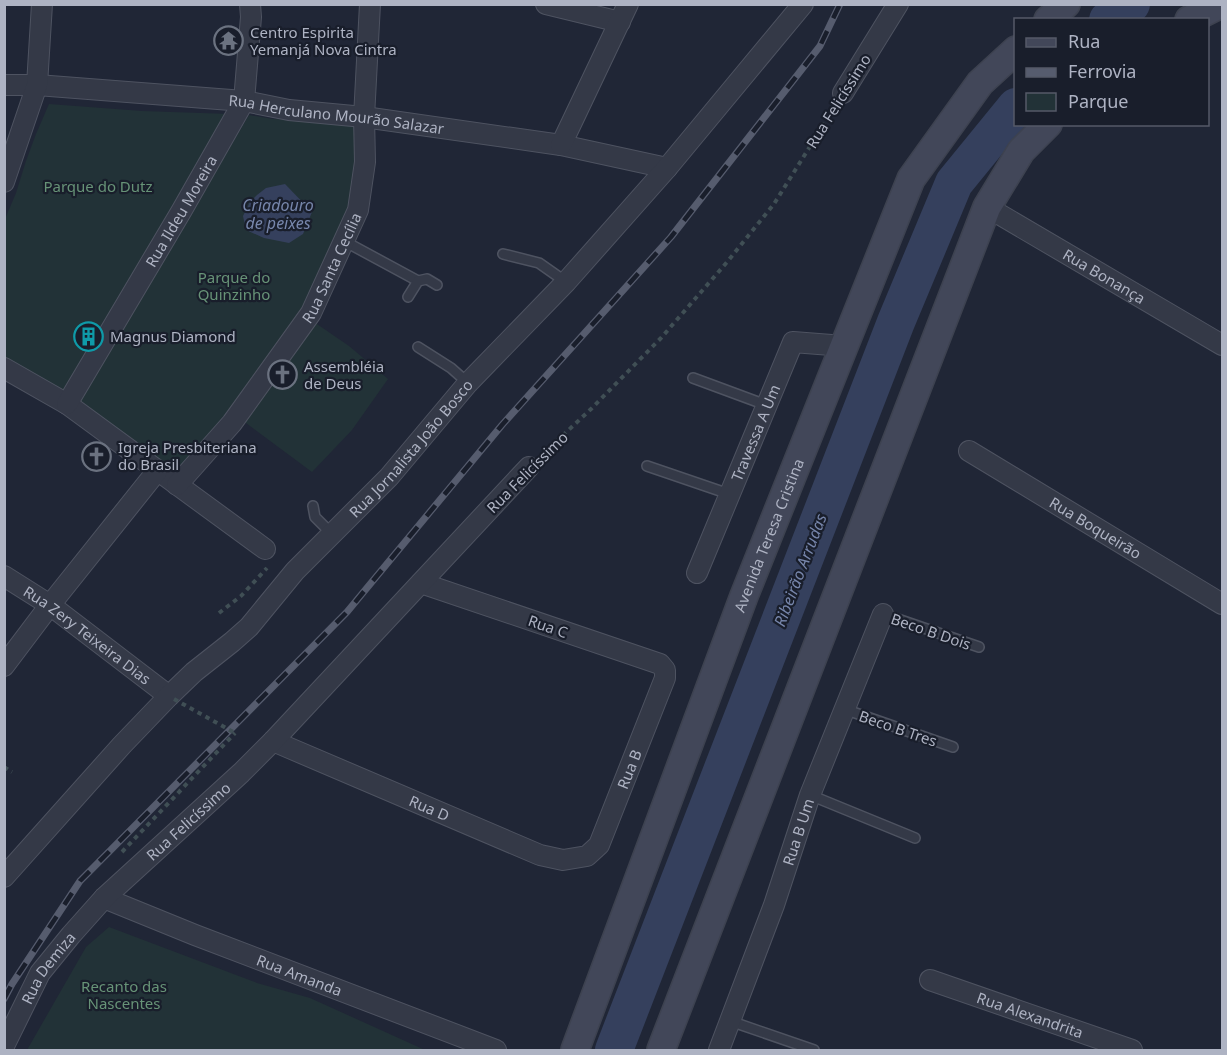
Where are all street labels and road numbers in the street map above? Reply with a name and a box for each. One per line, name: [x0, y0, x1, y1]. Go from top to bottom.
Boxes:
street label: Rua Felicíssimo: [801, 50, 875, 152]
street label: Rua Herculano Mourão Salazar: [228, 90, 445, 138]
street label: Rua Ildeu Moreira: [140, 152, 221, 271]
street label: Rua Santa Cecília: [297, 209, 366, 327]
street label: Rua Bonança: [1059, 244, 1149, 308]
street label: Rua Jornalista João Bosco: [345, 375, 477, 521]
street label: Travessa A Um: [726, 381, 784, 484]
street label: Rua Felicíssimo: [482, 427, 572, 517]
street label: Avenida Teresa Cristina: [729, 455, 808, 615]
street label: Rua Boqueirão: [1046, 492, 1145, 563]
street label: Rua Zery Teixeira Dias: [20, 581, 155, 689]
street label: Beco B Dois: [888, 608, 974, 654]
street label: Rua C: [526, 610, 571, 642]
street label: Beco B Tres: [856, 705, 940, 751]
street label: Rua B: [612, 747, 646, 792]
street label: Rua Felicíssimo: [142, 778, 235, 865]
street label: Rua D: [406, 790, 453, 825]
street label: Rua B Um: [778, 796, 818, 868]
street label: Rua Demiza: [16, 928, 80, 1007]
street label: Rua Amanda: [254, 949, 345, 1000]
street label: Rua Alexandrita: [974, 987, 1086, 1042]

